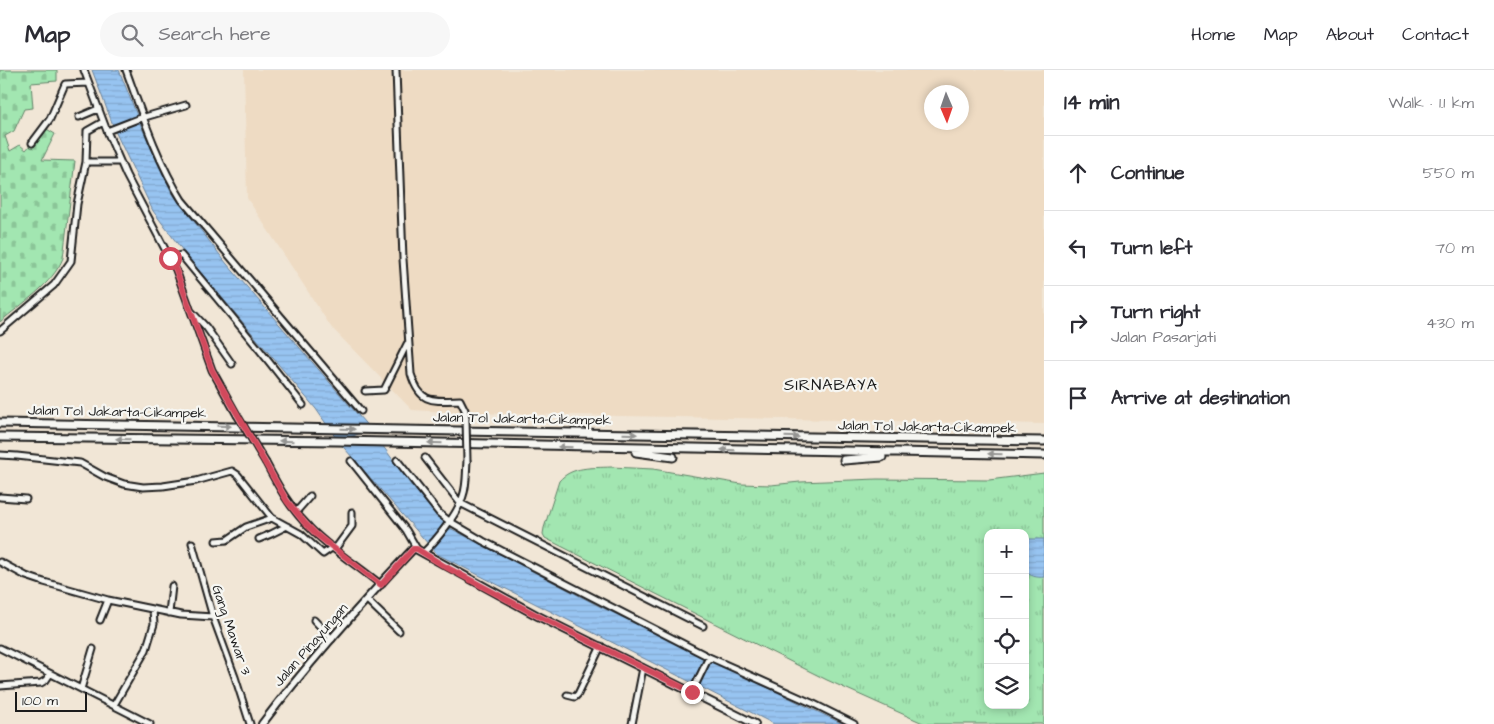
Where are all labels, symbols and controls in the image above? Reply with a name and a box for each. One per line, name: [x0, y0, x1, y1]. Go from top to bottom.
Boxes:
search box: [100, 12, 450, 57]
text: Map: [25, 18, 70, 52]
icon: search: [118, 21, 146, 49]
text: Search here: [158, 21, 271, 48]
text: Home: [1191, 22, 1236, 47]
text: Map: [1264, 22, 1298, 47]
text: About: [1326, 22, 1374, 47]
text: Contact: [1402, 22, 1469, 47]
north arrow: [924, 85, 969, 130]
text: 14 min: [1064, 88, 1119, 117]
text: Walk · 1.1 km: [1388, 92, 1474, 114]
icon: ahead: [1064, 159, 1092, 187]
text: Continue: [1111, 160, 1185, 187]
text: 550 m: [1422, 162, 1474, 184]
icon: left: [1064, 234, 1092, 262]
text: Turn left: [1111, 235, 1192, 262]
text: 70 m: [1435, 237, 1474, 259]
route start: [159, 247, 182, 270]
text: Turn right: [1111, 299, 1200, 326]
icon: right: [1064, 309, 1092, 337]
text: 430 m: [1426, 312, 1474, 334]
text: Jalan Pasarjati: [1111, 326, 1216, 348]
district label: SIRNABAYA: [784, 374, 878, 396]
icon: arrive: [1064, 384, 1092, 412]
text: Arrive at destination: [1111, 385, 1290, 412]
street label: Jalan Tol Jakarta–Cikampek: [28, 400, 207, 424]
street label: Jalan Tol Jakarta–Cikampek: [433, 407, 612, 431]
street label: Jalan Tol Jakarta–Cikampek: [838, 415, 1017, 439]
one-way arrow: [216, 422, 232, 430]
one-way arrow: [341, 425, 357, 433]
one-way arrow: [622, 430, 638, 438]
one-way arrow: [785, 433, 801, 441]
one-way arrow: [115, 435, 131, 443]
one-way arrow: [277, 436, 293, 444]
one-way arrow: [427, 439, 443, 447]
one-way arrow: [557, 442, 573, 450]
one-way arrow: [720, 446, 736, 454]
one-way arrow: [987, 450, 1003, 458]
map controls: [984, 529, 1029, 709]
button: +: [984, 529, 1029, 574]
button: −: [984, 574, 1029, 619]
street label: Gang Mawar 3: [206, 582, 256, 678]
street label: Jalan Pinayungan: [269, 599, 353, 691]
button: locate: [984, 619, 1029, 664]
button: layers: [984, 664, 1029, 709]
route end: [681, 681, 704, 704]
scale bar: [15, 689, 88, 712]
text: 100 m: [22, 691, 58, 711]

